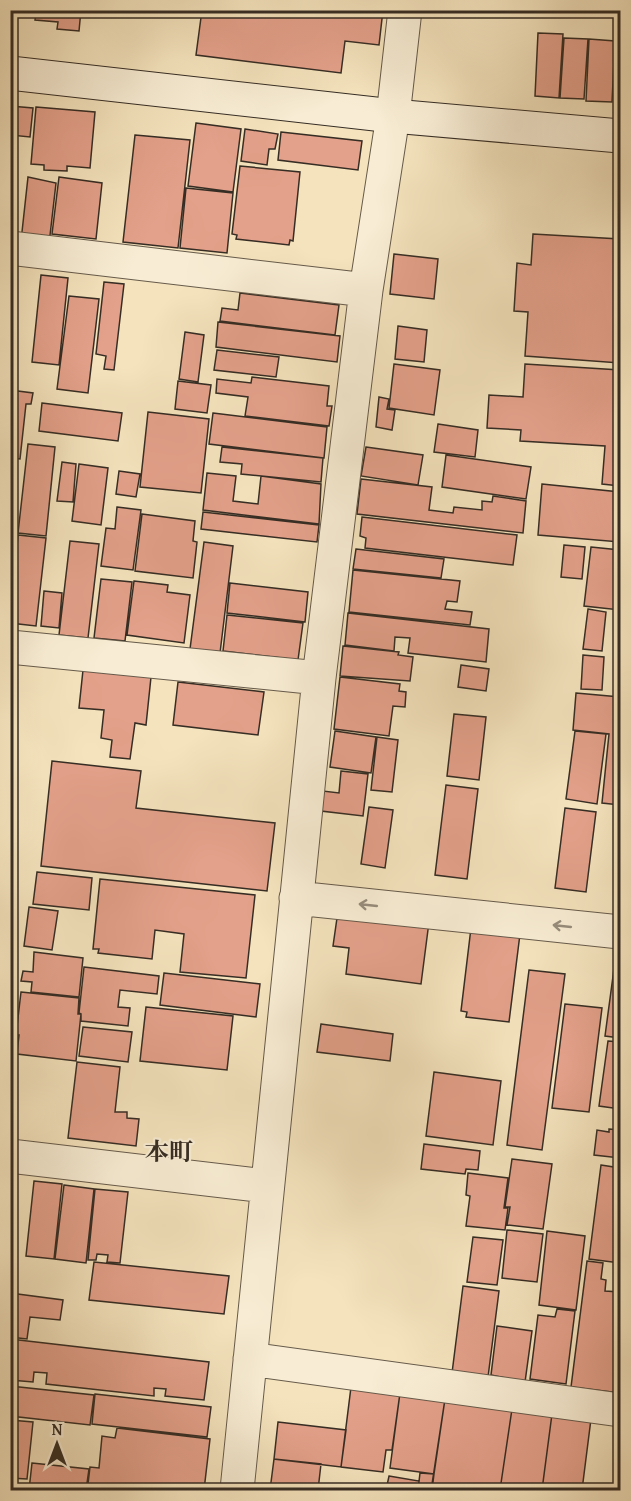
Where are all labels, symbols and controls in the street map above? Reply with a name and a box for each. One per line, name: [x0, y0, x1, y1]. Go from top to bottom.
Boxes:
one-way arrow: [359, 900, 379, 911]
one-way arrow: [553, 920, 573, 931]
district label: 本町: [145, 1134, 193, 1169]
north arrow: [27, 1414, 87, 1474]
text: N: [52, 1417, 63, 1441]

